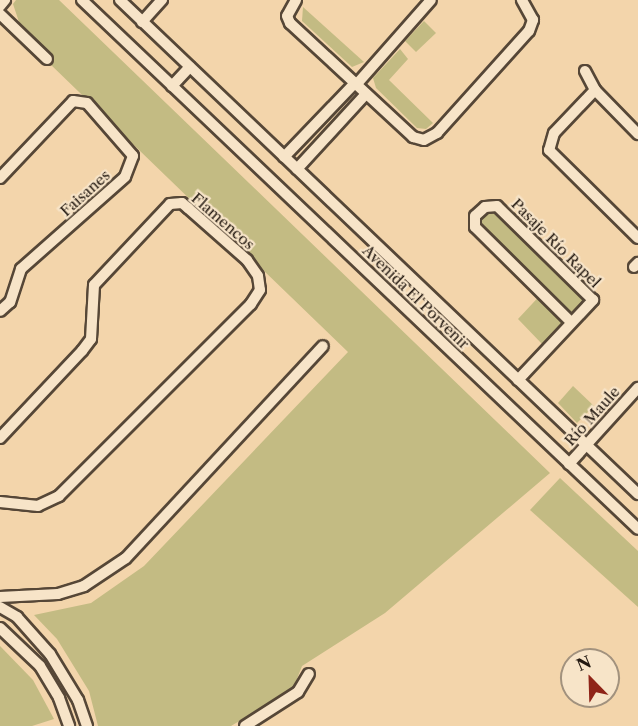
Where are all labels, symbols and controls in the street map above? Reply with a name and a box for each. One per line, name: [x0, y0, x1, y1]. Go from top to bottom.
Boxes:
street label: Faisanes: [57, 166, 113, 220]
street label: Flamencos: [188, 189, 258, 253]
street label: Pasaje Río Rapel: [508, 195, 604, 291]
street label: Avenida El Porvenir: [359, 241, 473, 353]
street label: Río Maule: [561, 383, 623, 449]
north arrow: [560, 648, 620, 708]
text: N: [573, 651, 594, 675]

